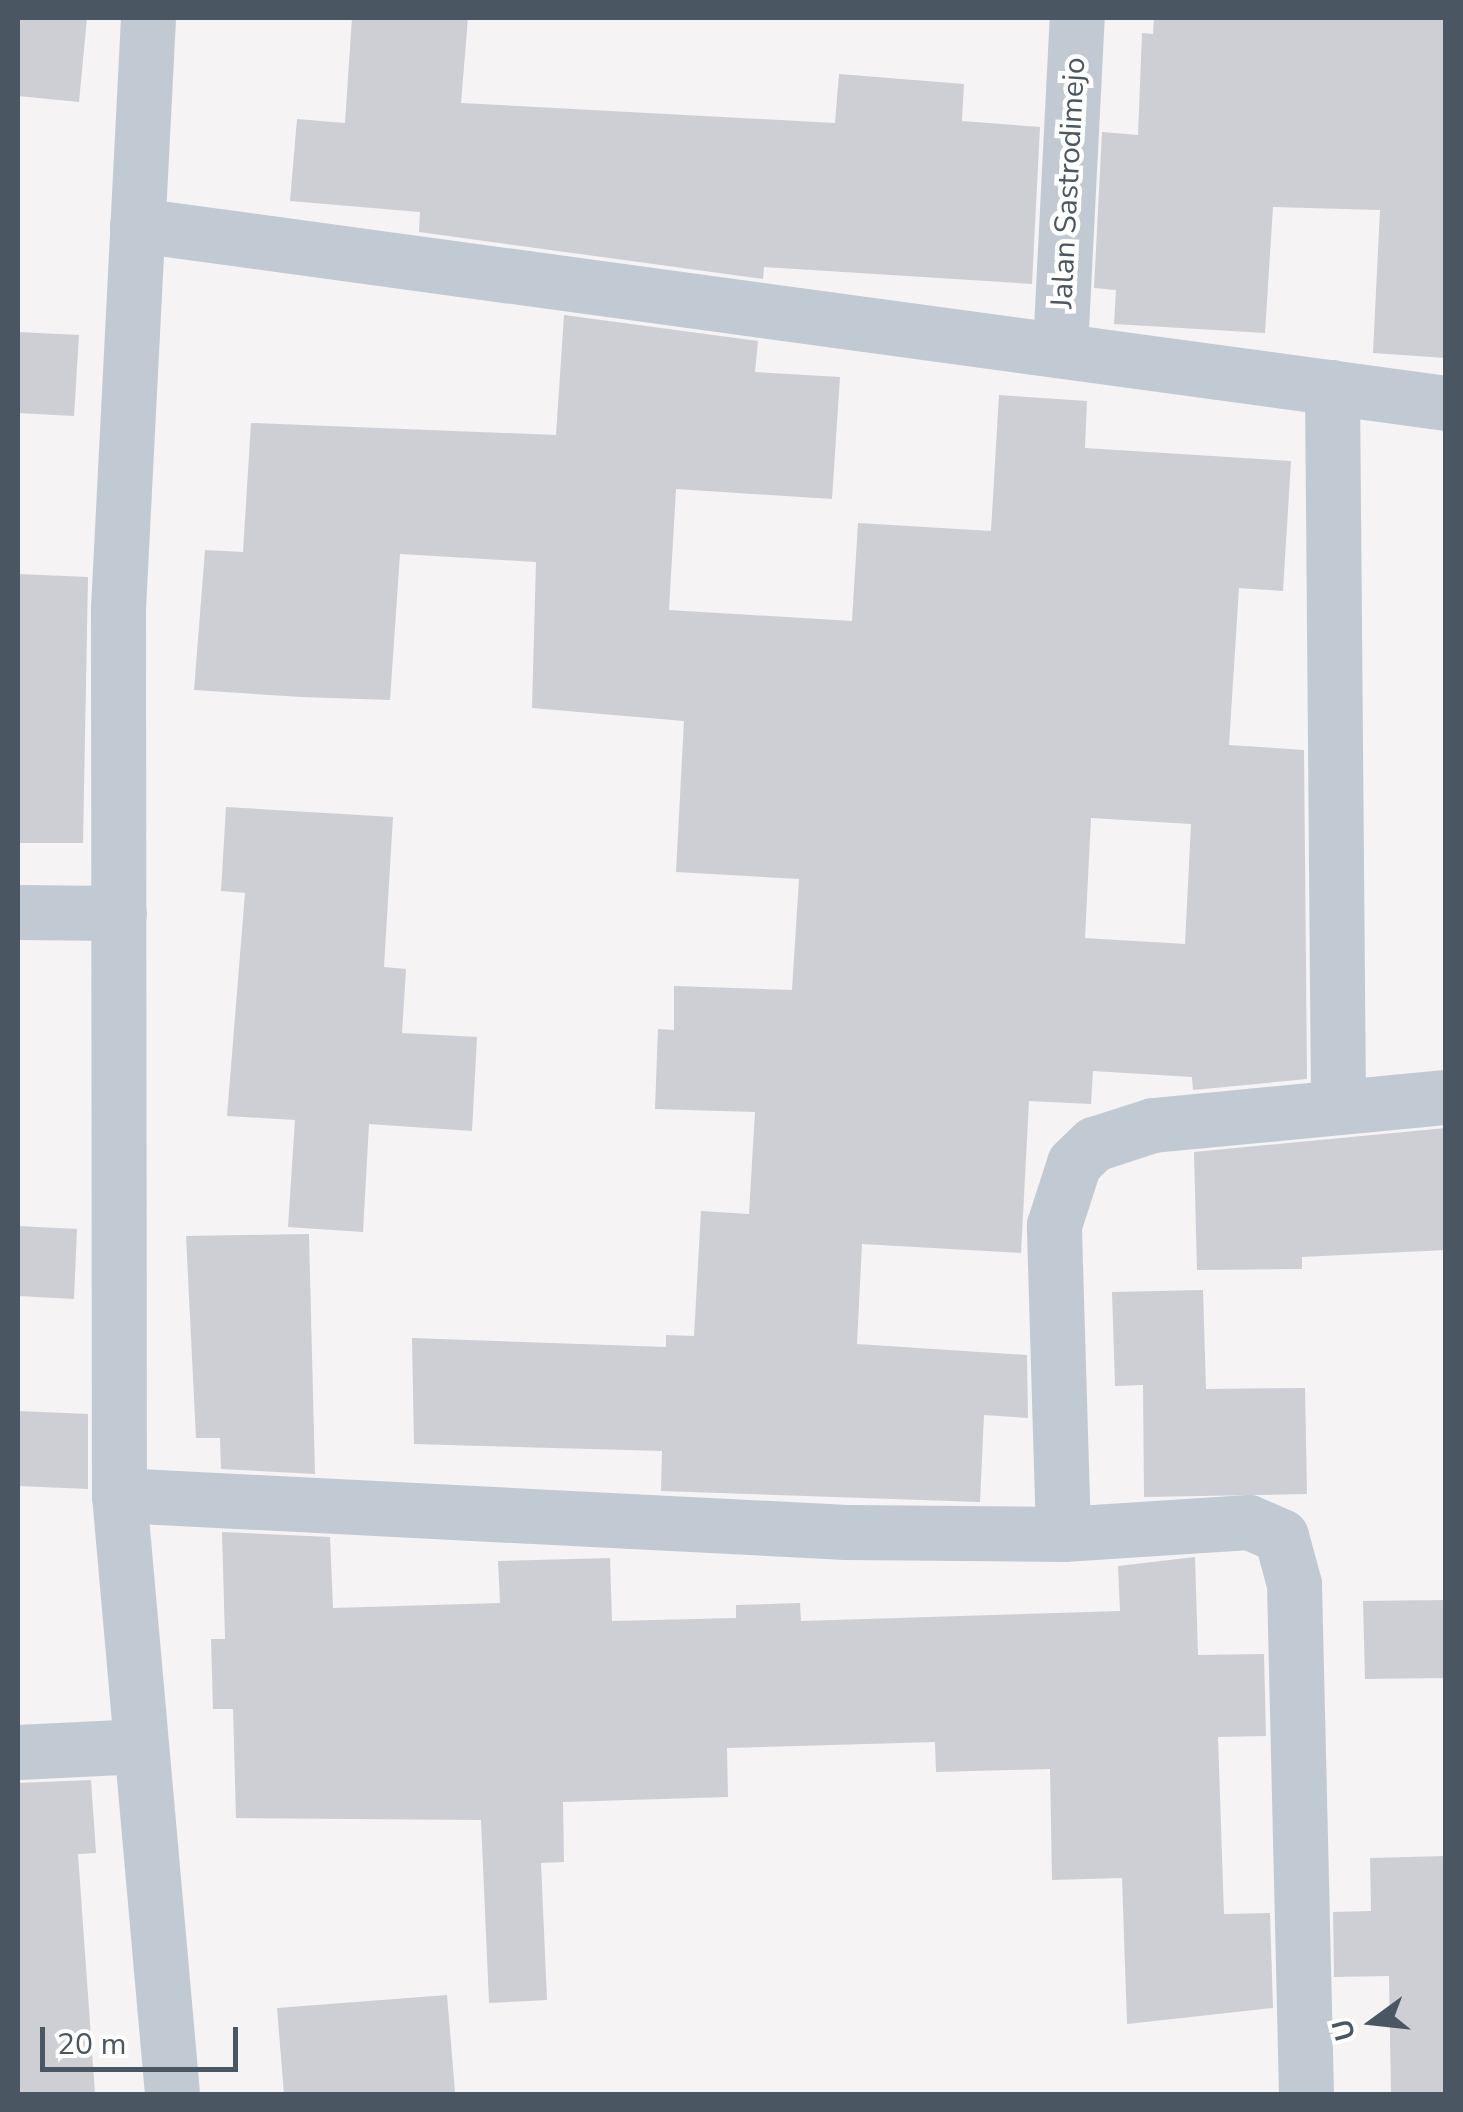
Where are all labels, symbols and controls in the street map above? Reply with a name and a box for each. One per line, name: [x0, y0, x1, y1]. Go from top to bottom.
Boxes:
street label: Jalan Sastrodimejo: [1044, 57, 1094, 309]
north arrow: [1323, 1972, 1423, 2072]
scale bar: [45, 2007, 242, 2069]
text: U: [1323, 2015, 1365, 2045]
text: 20 m: [57, 2024, 126, 2065]

